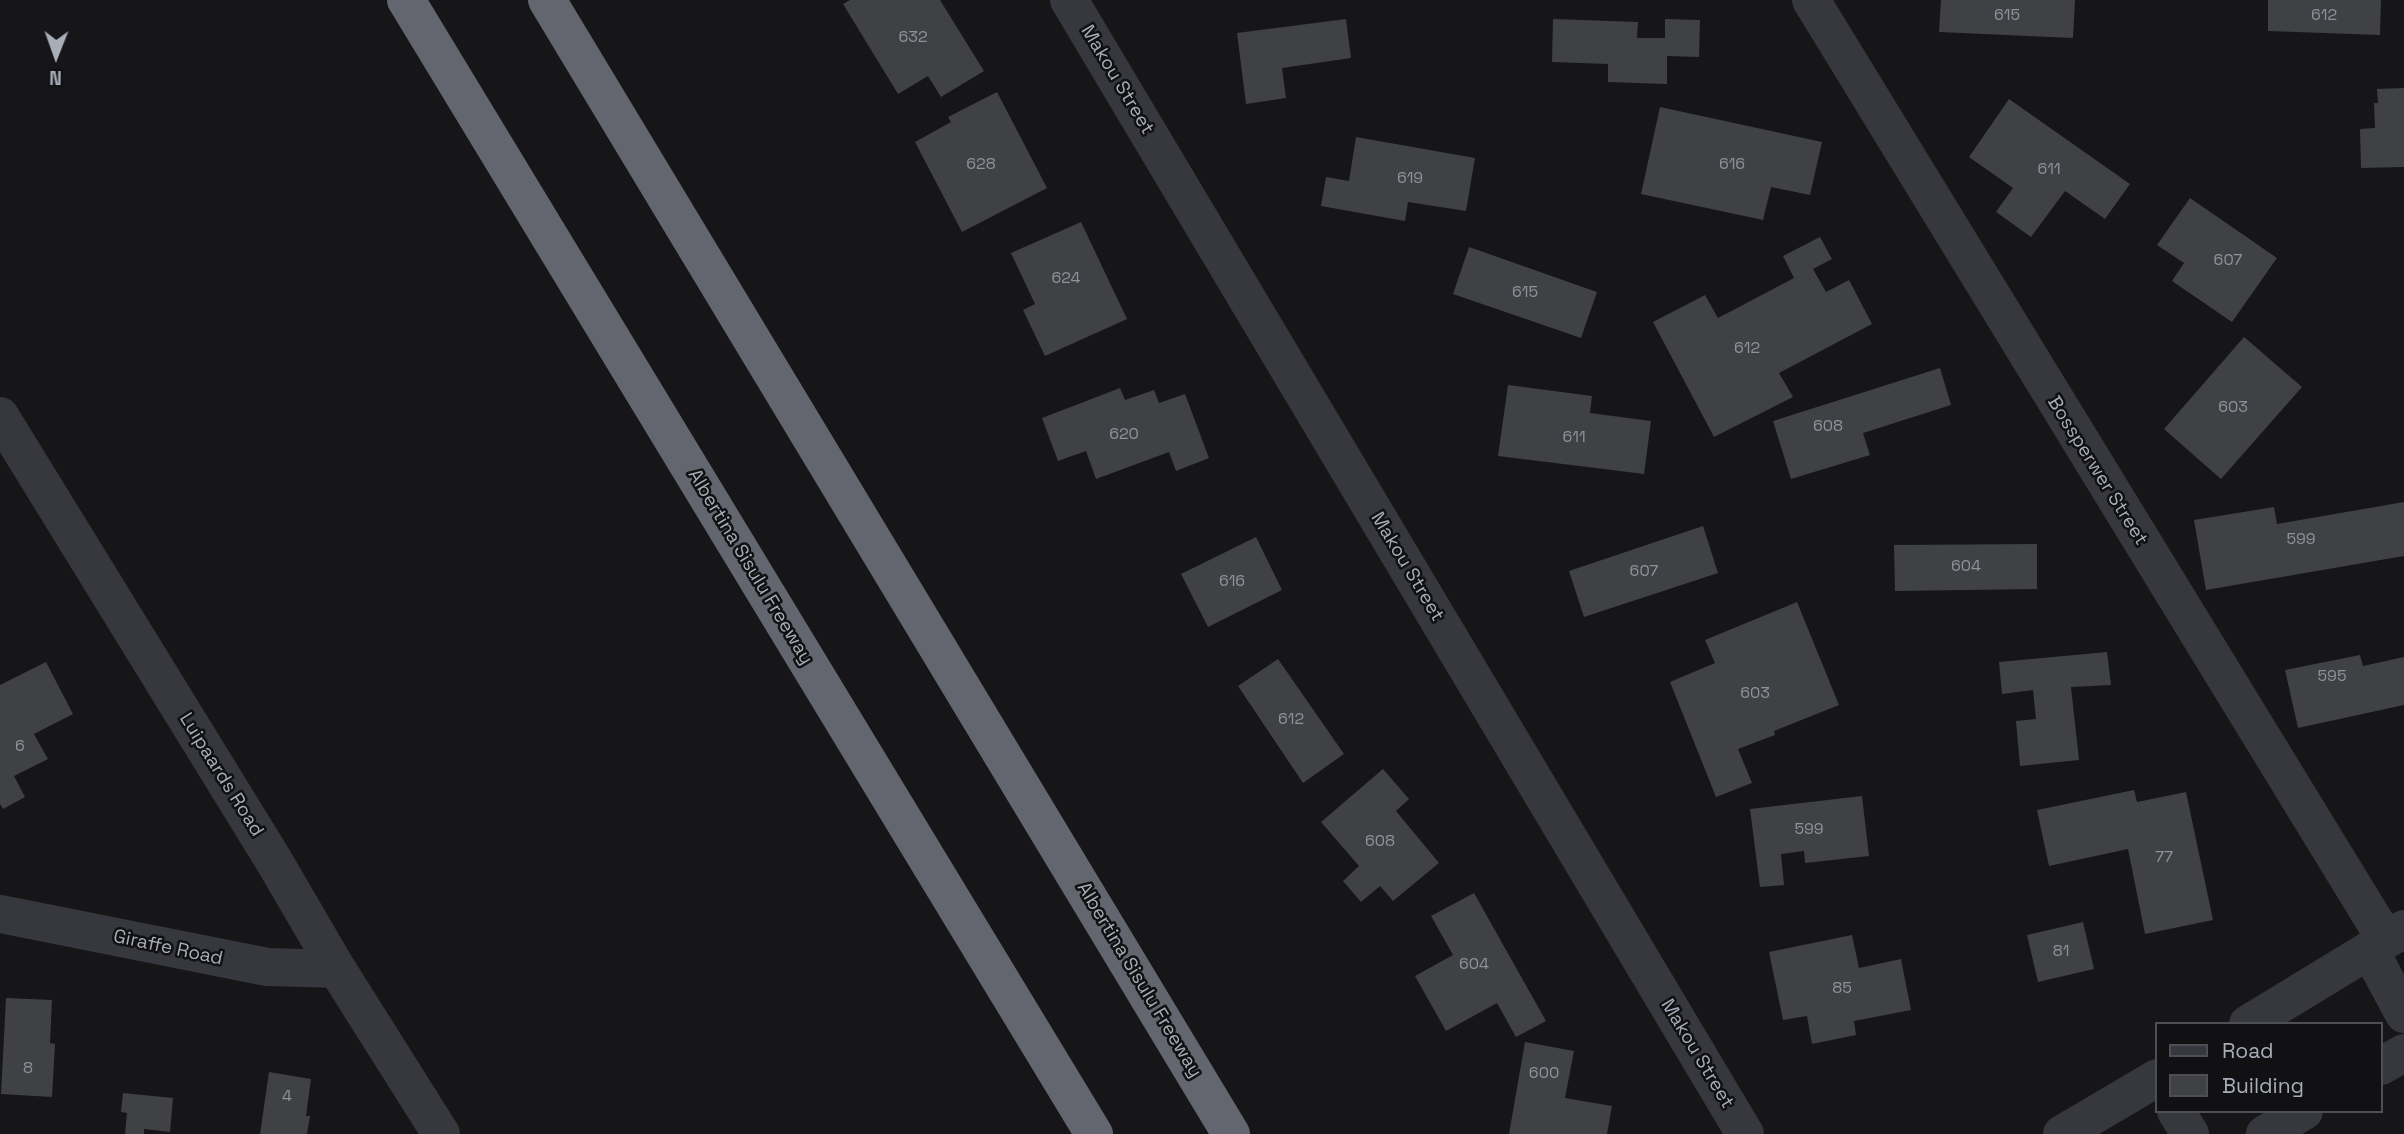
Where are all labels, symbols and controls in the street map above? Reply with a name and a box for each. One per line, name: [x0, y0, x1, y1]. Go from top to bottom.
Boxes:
house number: 615: [1994, 6, 2020, 26]
house number: 612: [2311, 6, 2337, 26]
north arrow: [21, 21, 91, 91]
street label: Makou Street: [1075, 21, 1159, 139]
house number: 632: [898, 28, 928, 48]
text: N: [49, 65, 62, 90]
house number: 628: [966, 155, 996, 175]
house number: 616: [1719, 155, 1745, 175]
house number: 611: [2037, 160, 2061, 180]
house number: 619: [1397, 169, 1423, 189]
house number: 607: [2214, 251, 2242, 271]
house number: 624: [1052, 269, 1080, 289]
house number: 615: [1512, 283, 1538, 303]
house number: 612: [1734, 339, 1760, 359]
street label: Bossperwer Street: [2042, 392, 2152, 550]
house number: 603: [2218, 398, 2248, 418]
house number: 608: [1813, 417, 1843, 437]
house number: 620: [1109, 425, 1139, 445]
house number: 611: [1562, 428, 1586, 448]
street label: Albertina Sisulu Freeway: [683, 465, 817, 669]
street label: Makou Street: [1365, 508, 1449, 626]
house number: 599: [2286, 530, 2316, 550]
house number: 604: [1951, 557, 1981, 577]
house number: 607: [1630, 562, 1658, 582]
house number: 616: [1219, 572, 1245, 592]
house number: 595: [2318, 667, 2346, 687]
house number: 603: [1740, 684, 1770, 704]
street label: Luipaards Road: [174, 709, 268, 841]
house number: 612: [1278, 710, 1304, 730]
house number: 6: [15, 737, 25, 757]
house number: 599: [1794, 820, 1824, 840]
house number: 608: [1365, 832, 1395, 852]
house number: 77: [2155, 848, 2173, 868]
street label: Albertina Sisulu Freeway: [1072, 878, 1206, 1082]
street label: Giraffe Road: [111, 925, 225, 971]
house number: 81: [2053, 942, 2069, 962]
house number: 604: [1459, 955, 1489, 975]
house number: 85: [1832, 979, 1852, 999]
street label: Makou Street: [1655, 995, 1739, 1113]
legend: [2156, 1022, 2383, 1113]
text: Road: [2222, 1037, 2274, 1064]
house number: 8: [23, 1059, 33, 1079]
house number: 600: [1529, 1064, 1559, 1084]
text: Building: [2222, 1072, 2304, 1099]
house number: 4: [282, 1087, 292, 1107]

